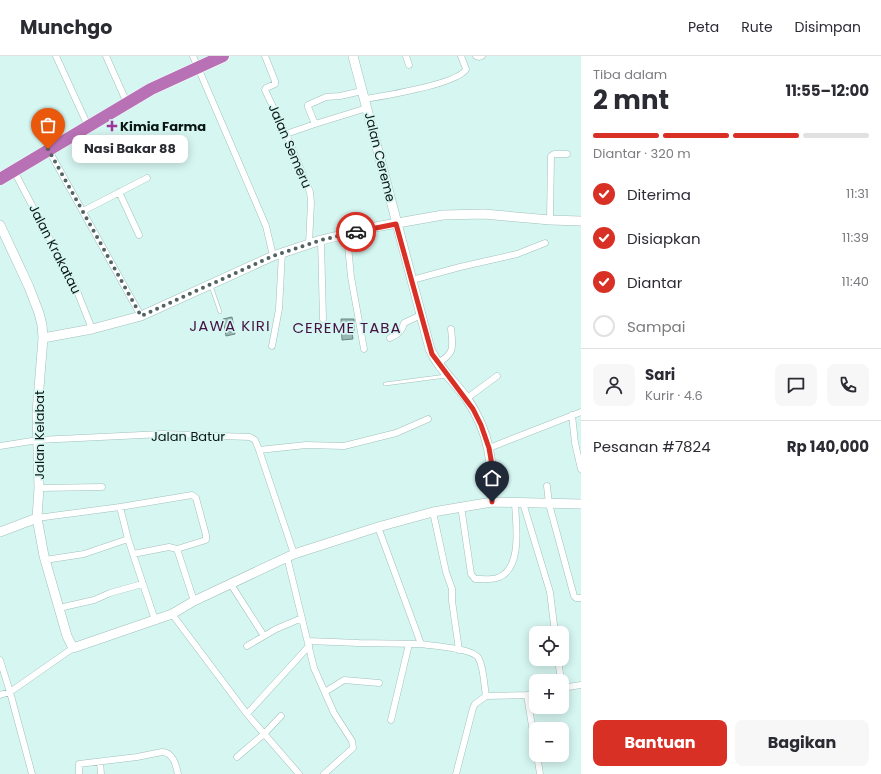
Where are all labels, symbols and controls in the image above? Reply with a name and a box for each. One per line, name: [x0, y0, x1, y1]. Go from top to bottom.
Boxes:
text: Munchgo: [20, 14, 112, 41]
text: Peta: [688, 17, 719, 37]
text: Rute: [741, 17, 773, 37]
text: Disimpan: [795, 17, 861, 37]
text: Tiba dalam: [593, 65, 667, 84]
text: 11:55–12:00: [786, 80, 869, 101]
text: 2 mnt: [593, 82, 669, 118]
street label: Jalan Semeru: [264, 101, 316, 191]
pin: [31, 108, 65, 149]
street label: Jalan Cereme: [360, 110, 400, 204]
icon: bag: [37, 114, 59, 136]
place label: Kimia Farma: [120, 117, 206, 136]
marker: Kimia Farma: [107, 121, 117, 131]
callout: Nasi Bakar 88: [72, 135, 188, 163]
text: Nasi Bakar 88: [84, 139, 176, 158]
text: Diantar · 320 m: [593, 144, 691, 163]
icon: check: [593, 183, 615, 205]
text: Diterima: [627, 184, 691, 205]
text: 11:31: [846, 184, 869, 203]
street label: Jalan Krakatau: [24, 201, 86, 297]
courier: [336, 212, 376, 252]
icon: car: [345, 221, 367, 243]
icon: check: [593, 227, 615, 249]
text: Disiapkan: [627, 228, 701, 249]
text: 11:39: [842, 228, 869, 247]
icon: check: [593, 271, 615, 293]
text: Diantar: [627, 272, 682, 293]
text: 11:40: [842, 272, 869, 291]
district label: JAWA KIRI: [189, 315, 271, 336]
text: Sampai: [627, 316, 685, 337]
district label: CEREME TABA: [292, 317, 402, 338]
button: person: [593, 364, 635, 406]
text: Sari: [645, 364, 675, 385]
button: chat: [775, 364, 817, 406]
button: phone: [827, 364, 869, 406]
text: Kurir · 4.6: [645, 386, 703, 405]
street label: Jalan Kelabat: [30, 390, 49, 480]
street label: Jalan Batur: [151, 427, 225, 446]
text: Pesanan #7824: [593, 436, 711, 457]
text: Rp 140,000: [787, 436, 869, 457]
pin: [475, 461, 509, 502]
icon: home: [481, 467, 503, 489]
map controls: [529, 626, 569, 762]
button: locate: [529, 626, 569, 666]
button: +: [529, 674, 569, 714]
button: Bantuan: [593, 720, 727, 766]
button: Bagikan: [735, 720, 869, 766]
button: −: [529, 722, 569, 762]

